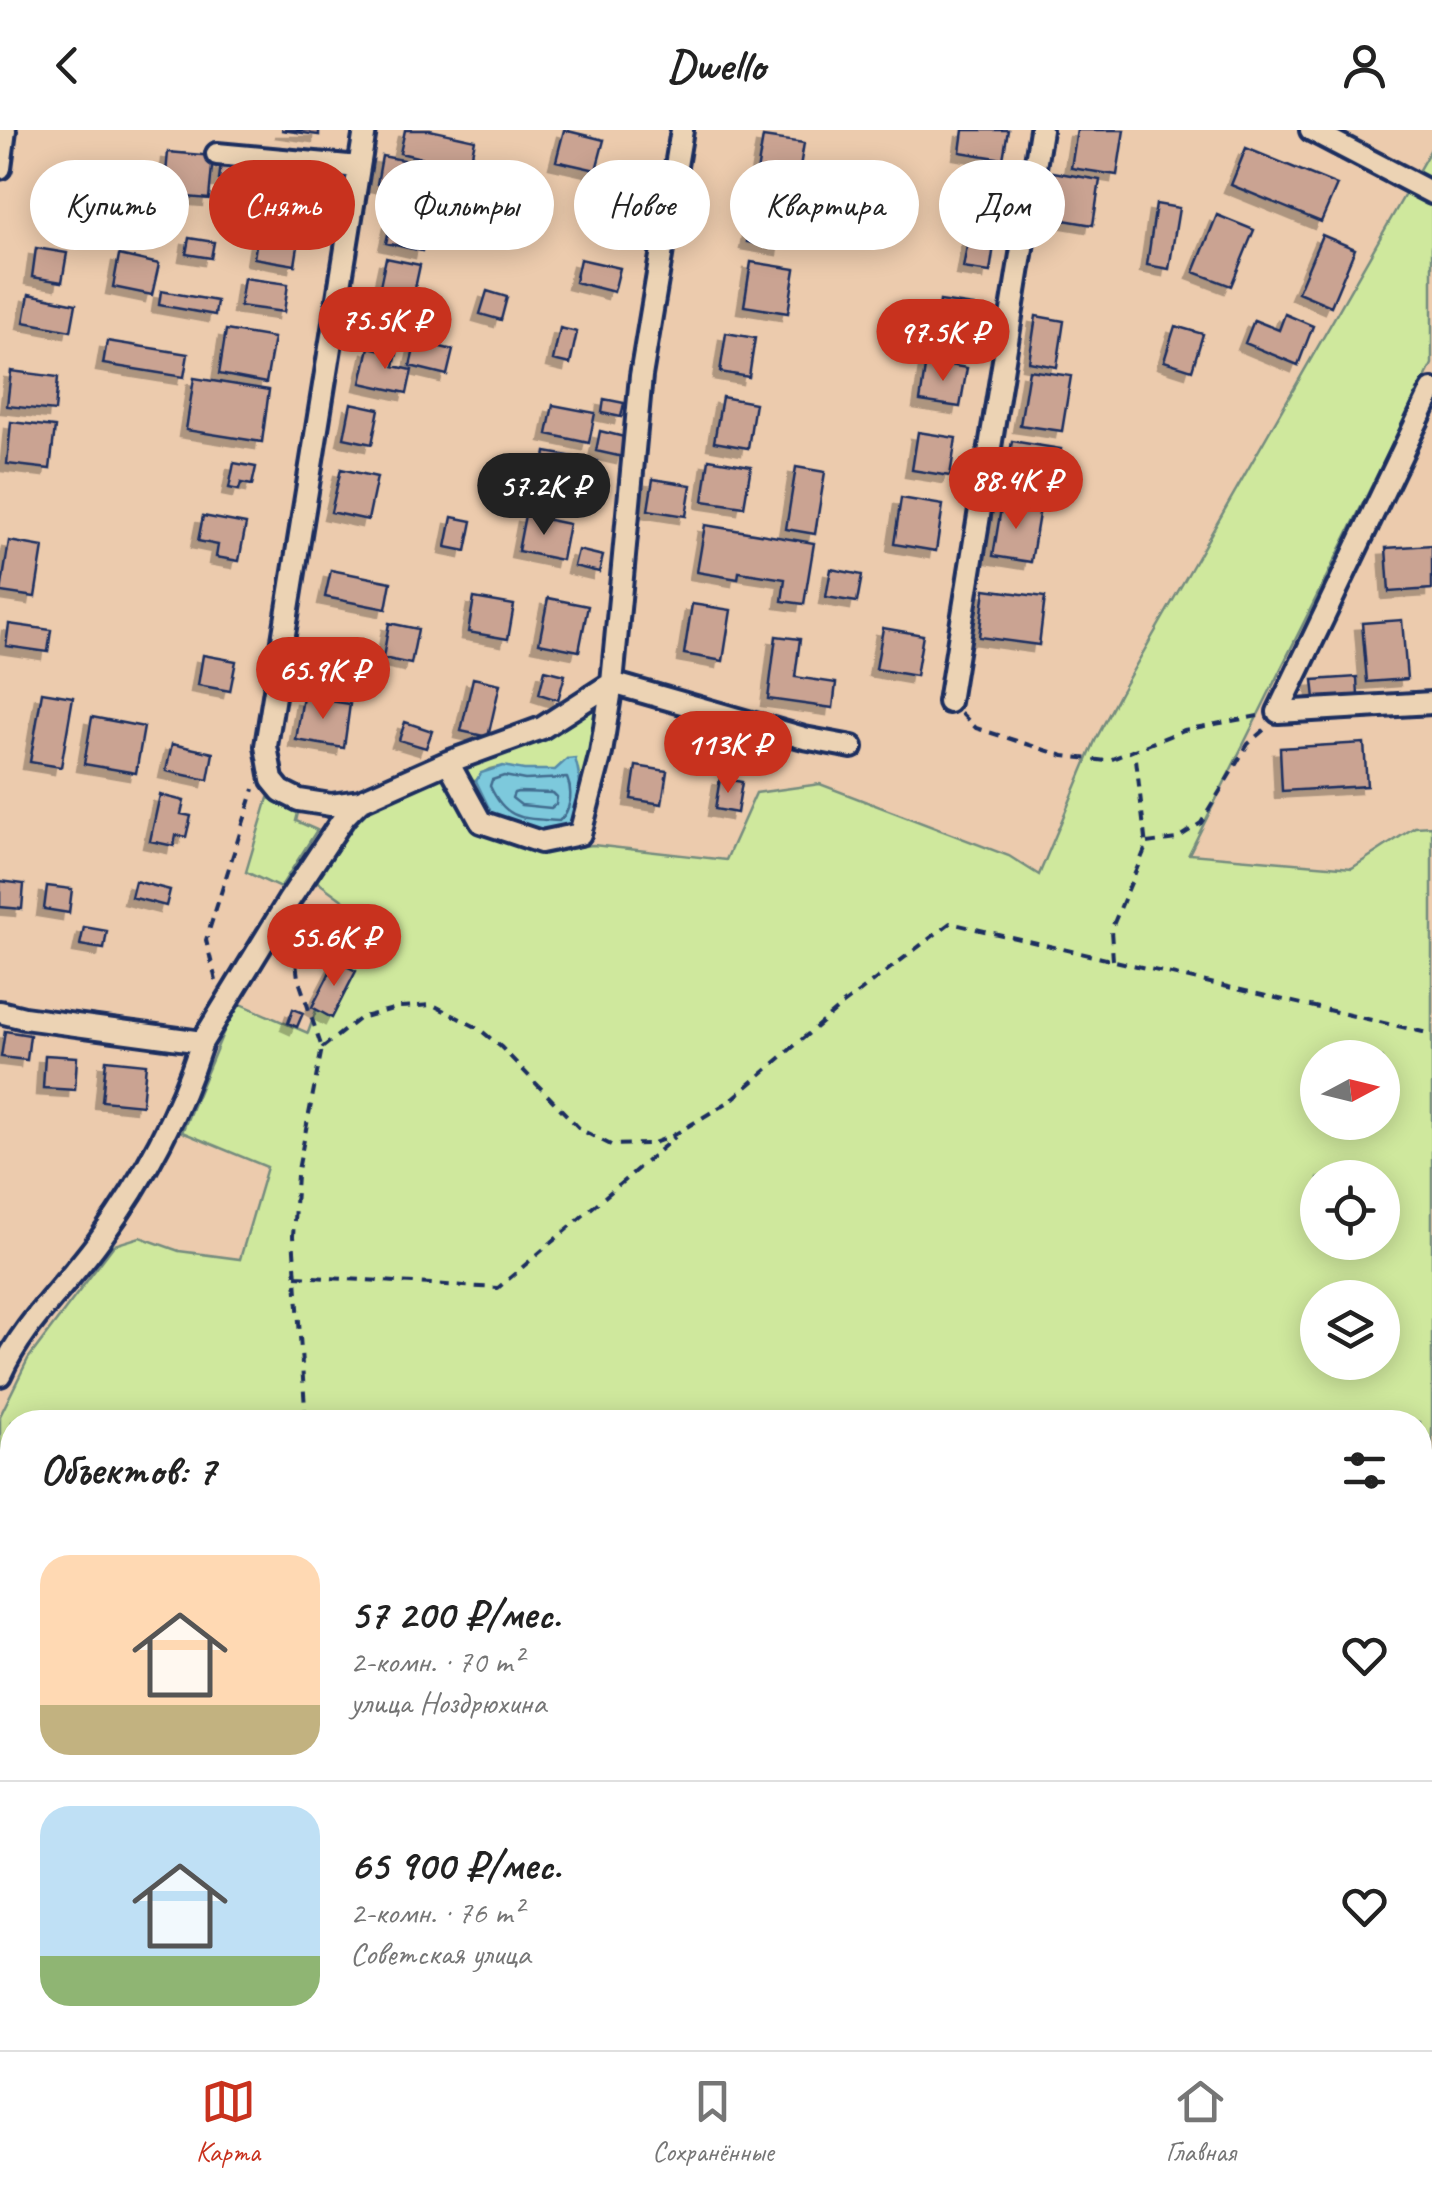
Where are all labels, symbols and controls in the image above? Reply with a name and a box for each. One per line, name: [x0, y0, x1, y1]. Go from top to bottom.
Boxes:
text: Dwello: [667, 37, 765, 94]
icon: back: [40, 38, 95, 93]
icon: person: [1337, 38, 1392, 93]
chip: Купить: [30, 160, 189, 250]
chip: Снять: [209, 160, 355, 250]
chip: Фильтры: [375, 160, 554, 250]
chip: Новое: [574, 160, 710, 250]
chip: Квартира: [730, 160, 919, 250]
chip: Дом: [939, 160, 1065, 250]
pin: 75.5K ₽: [293, 287, 477, 372]
text: 75.5K ₽: [341, 299, 429, 340]
pin: 97.5K ₽: [851, 299, 1035, 384]
text: 97.5K ₽: [898, 311, 988, 352]
pin: 88.4K ₽: [924, 447, 1108, 532]
pin: 57.2K ₽: [452, 453, 636, 538]
text: 88.4K ₽: [971, 459, 1061, 500]
text: 57.2K ₽: [499, 465, 589, 506]
pin: 65.9K ₽: [231, 637, 415, 722]
text: 65.9K ₽: [278, 649, 368, 690]
pin: 113K ₽: [647, 711, 809, 796]
text: 113K ₽: [686, 723, 770, 764]
pin: 55.6K ₽: [242, 904, 426, 989]
text: 55.6K ₽: [289, 916, 379, 957]
north arrow: [1300, 1040, 1400, 1140]
map controls: [1300, 1040, 1400, 1380]
button: locate: [1300, 1160, 1400, 1260]
button: layers: [1300, 1280, 1400, 1380]
icon: filters: [1337, 1443, 1392, 1498]
text: Объектов: 7: [40, 1444, 215, 1497]
text: 57 200 ₽/мес.: [350, 1588, 561, 1641]
icon: home: [120, 1595, 240, 1715]
icon: heart: [1337, 1628, 1392, 1683]
text: 2-комн. · 70 m²: [350, 1641, 522, 1682]
text: улица Ноздрюхина: [350, 1682, 546, 1723]
text: 65 900 ₽/мес.: [350, 1839, 561, 1892]
icon: home: [120, 1846, 240, 1966]
icon: heart: [1337, 1879, 1392, 1934]
text: 2-комн. · 76 m²: [350, 1892, 522, 1933]
text: Советская улица: [350, 1933, 531, 1974]
tab: Карта: [196, 2074, 260, 2169]
tab: Сохранённые: [652, 2074, 774, 2169]
tab: Главная: [1166, 2074, 1236, 2169]

